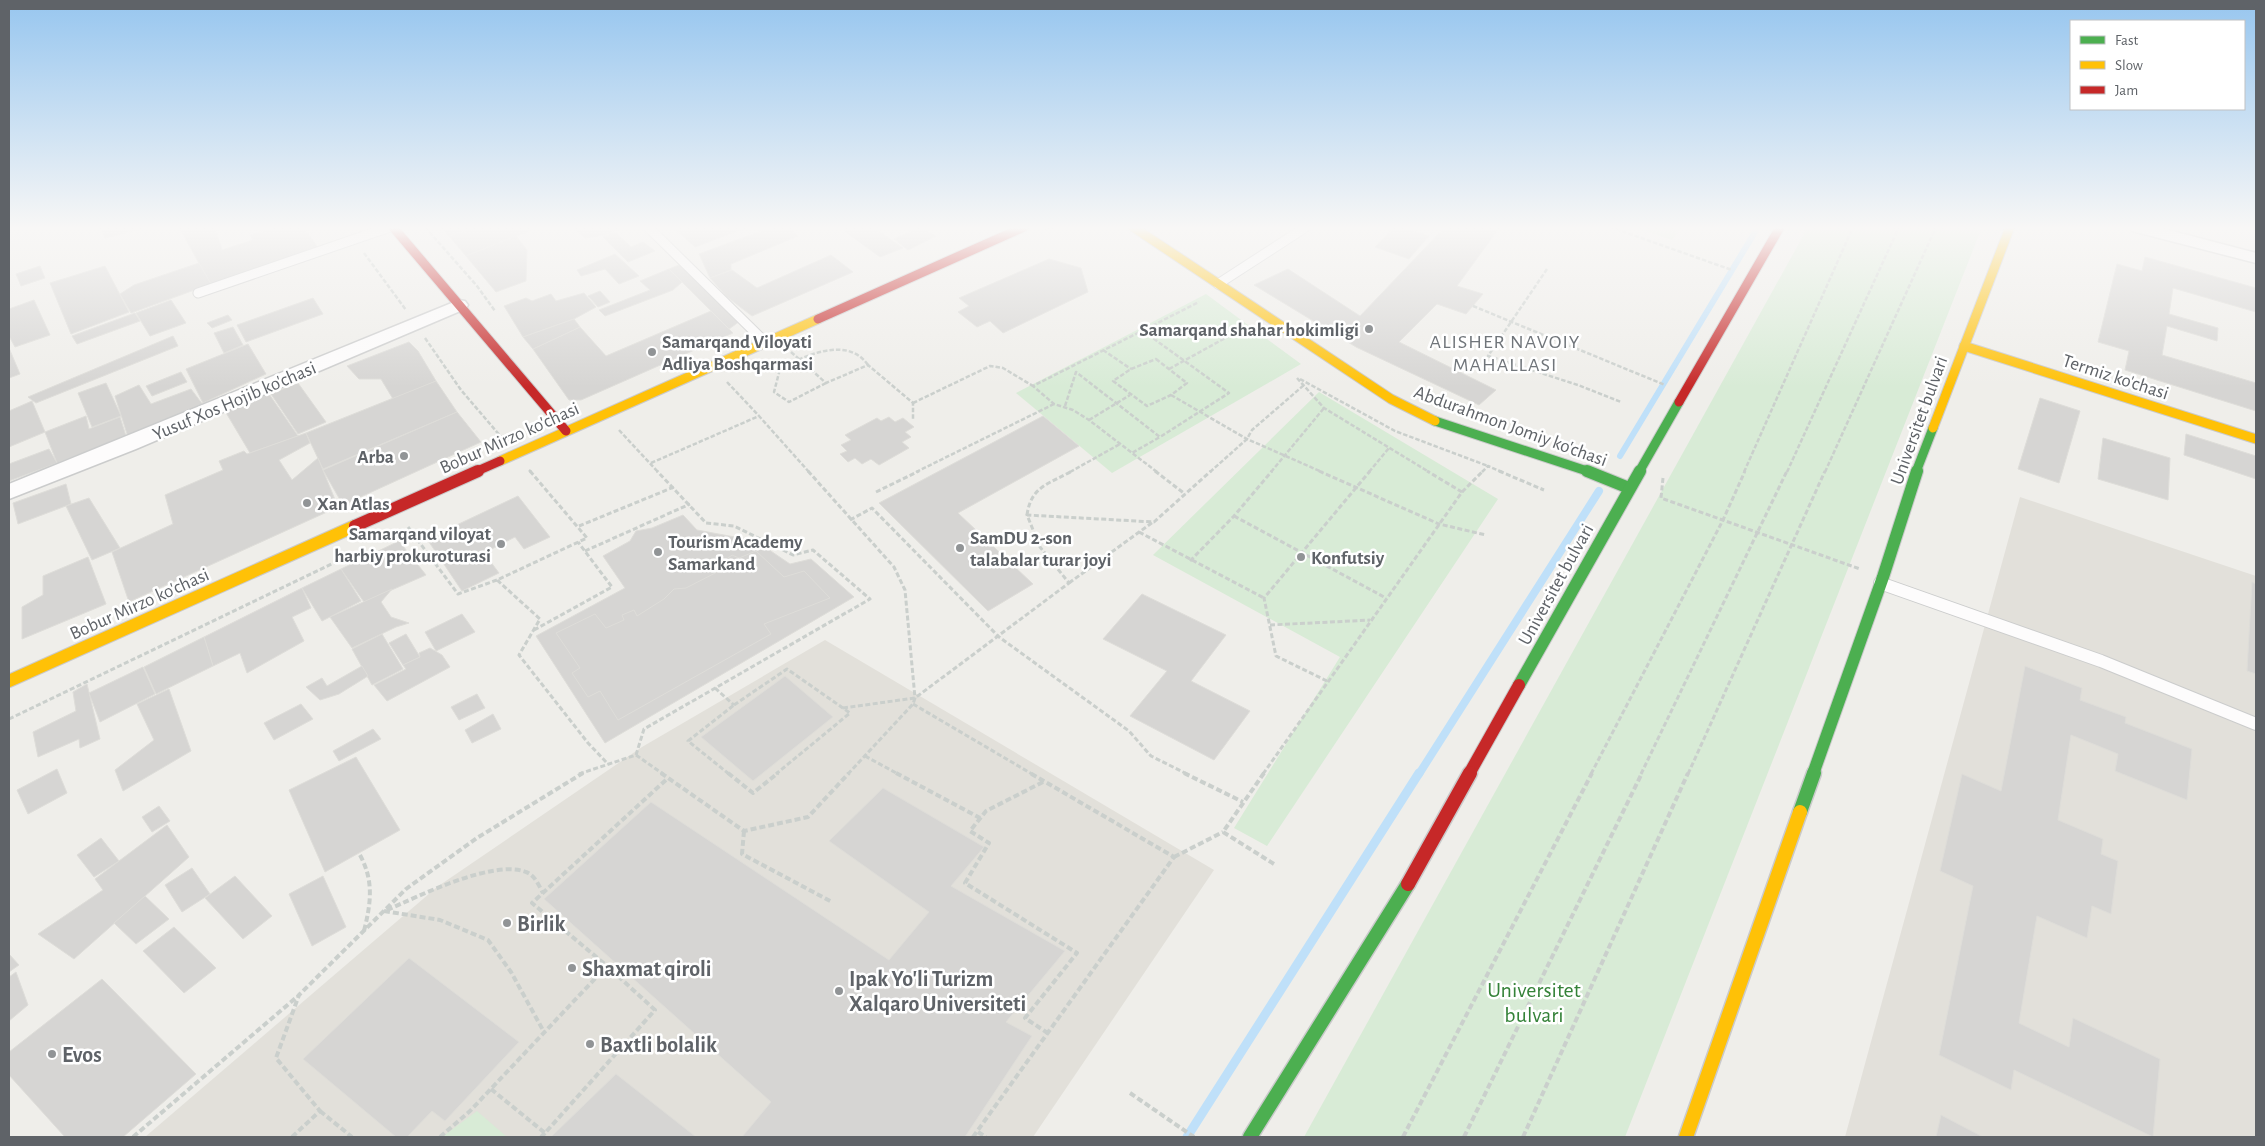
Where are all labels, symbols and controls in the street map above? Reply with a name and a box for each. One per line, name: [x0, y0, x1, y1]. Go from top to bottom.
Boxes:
legend: [2070, 20, 2245, 110]
text: Fast: [2115, 33, 2139, 48]
text: Slow: [2115, 58, 2143, 73]
text: Jam: [2115, 83, 2138, 98]
place label: Samarqand shahar hokimligi: [1139, 321, 1359, 340]
marker: Samarqand shahar hokimligi: [1363, 323, 1375, 335]
district label: ALISHER NAVOIY MAHALLASI: [1430, 332, 1580, 375]
place label: Samarqand Viloyati Adliya Boshqarmasi: [662, 333, 813, 374]
marker: Samarqand Viloyati Adliya Boshqarmasi: [646, 346, 658, 358]
street label: Termiz ko'chasi: [2060, 351, 2171, 404]
street label: Universitet bulvari: [1887, 354, 1951, 487]
street label: Yusuf Xos Hojib ko'chasi: [150, 358, 319, 444]
street label: Abdurahmon Jomiy ko'chasi: [1411, 383, 1610, 470]
street label: Bobur Mirzo ko'chasi: [437, 399, 582, 478]
place label: Arba: [357, 448, 394, 467]
marker: Arba: [398, 450, 410, 462]
place label: Xan Atlas: [317, 495, 389, 514]
marker: Xan Atlas: [301, 497, 313, 509]
street label: Universitet bulvari: [1515, 521, 1597, 648]
place label: Samarqand viloyat harbiy prokuroturasi: [334, 525, 492, 566]
place label: SamDU 2-son talabalar turar joyi: [970, 529, 1111, 570]
place label: Tourism Academy Samarkand: [668, 533, 803, 574]
marker: Samarqand viloyat harbiy prokuroturasi: [495, 538, 507, 550]
marker: SamDU 2-son talabalar turar joyi: [954, 542, 966, 554]
marker: Tourism Academy Samarkand: [652, 546, 664, 558]
place label: Konfutsiy: [1311, 549, 1385, 568]
marker: Konfutsiy: [1295, 551, 1307, 563]
street label: Bobur Mirzo ko'chasi: [67, 565, 212, 644]
place label: Birlik: [517, 913, 565, 935]
marker: Birlik: [501, 917, 513, 929]
place label: Shaxmat qiroli: [582, 958, 712, 980]
marker: Shaxmat qiroli: [566, 962, 578, 974]
place label: Ipak Yo'li Turizm Xalqaro Universiteti: [849, 968, 1026, 1015]
park label: Universitet bulvari: [1487, 979, 1581, 1026]
marker: Ipak Yo'li Turizm Xalqaro Universiteti: [833, 985, 845, 997]
place label: Baxtli bolalik: [600, 1034, 717, 1056]
marker: Baxtli bolalik: [584, 1038, 596, 1050]
place label: Evos: [62, 1044, 102, 1066]
marker: Evos: [46, 1048, 58, 1060]

